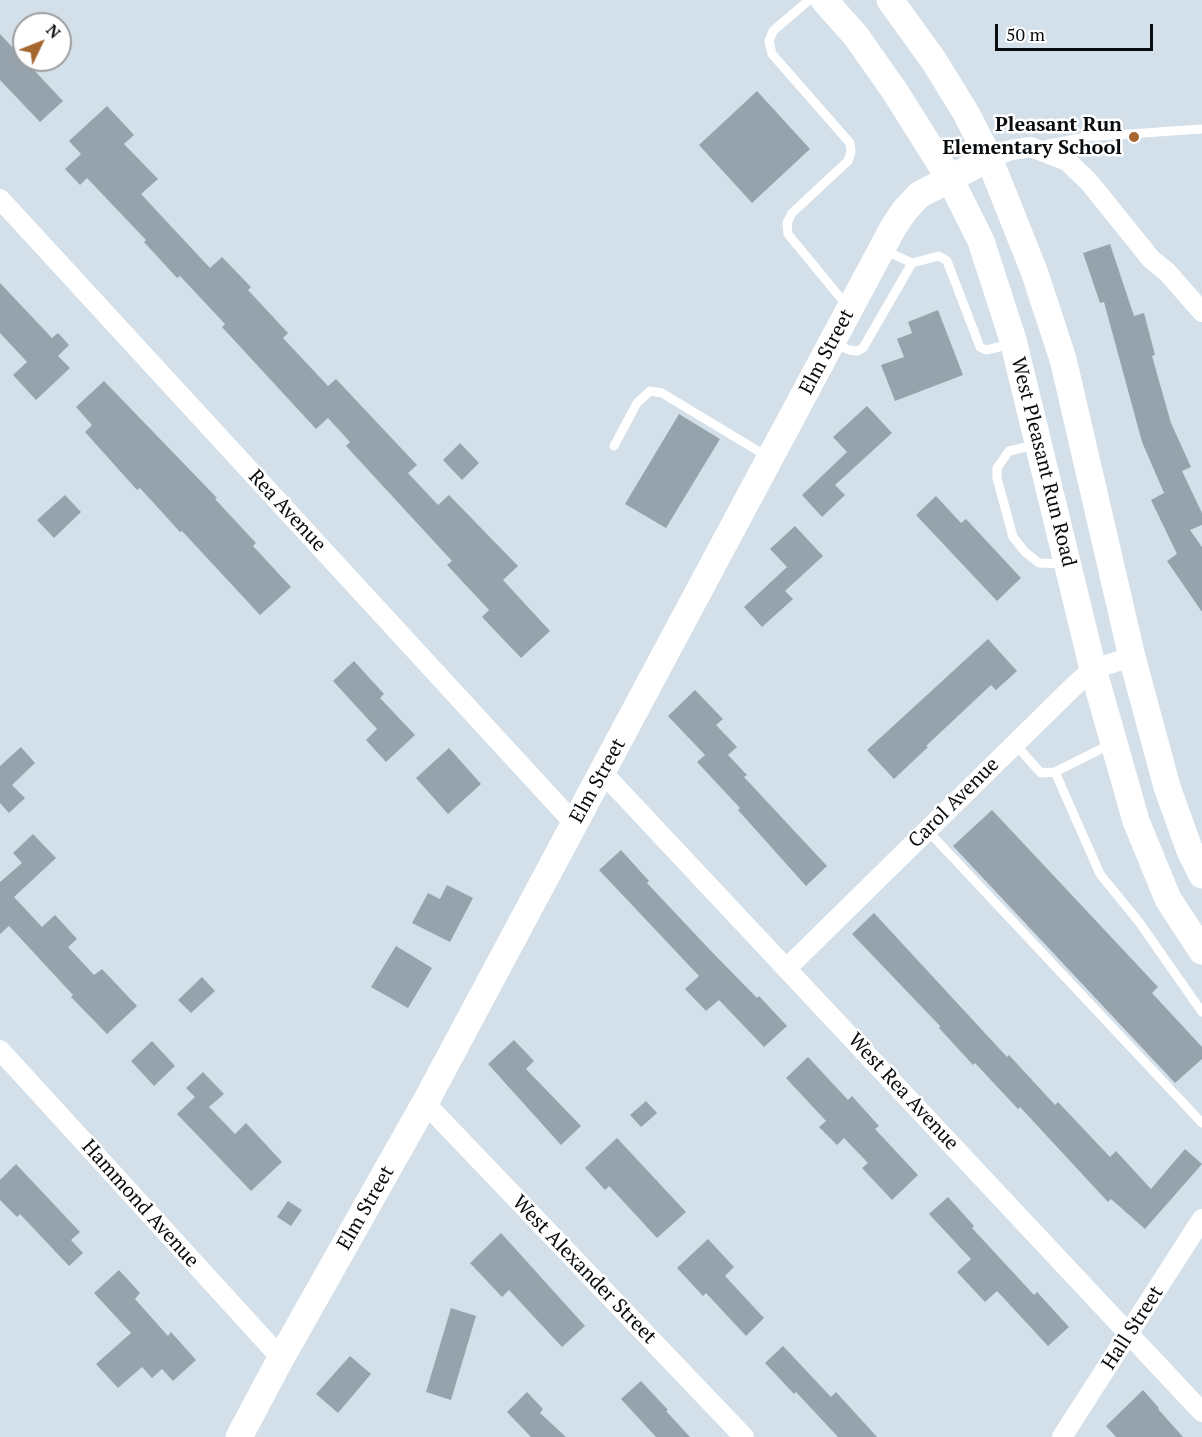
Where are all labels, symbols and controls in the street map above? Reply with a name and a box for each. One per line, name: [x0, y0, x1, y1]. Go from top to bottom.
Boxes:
north arrow: [12, 12, 72, 72]
scale bar: [998, 12, 1156, 50]
text: N: [42, 19, 66, 43]
text: 50 m: [1006, 22, 1045, 46]
place label: Pleasant Run Elementary School: [943, 113, 1122, 160]
marker: Pleasant Run Elementary School: [1127, 130, 1141, 144]
street label: Elm Street: [795, 305, 859, 399]
street label: West Pleasant Run Road: [1005, 355, 1081, 569]
street label: Rea Avenue: [243, 465, 331, 557]
street label: Elm Street: [565, 734, 631, 828]
street label: Carol Avenue: [904, 753, 1004, 853]
street label: West Rea Avenue: [843, 1029, 963, 1155]
street label: Hammond Avenue: [76, 1135, 204, 1273]
street label: Elm Street: [332, 1162, 400, 1254]
street label: West Alexander Street: [507, 1191, 661, 1349]
street label: Hall Street: [1097, 1282, 1169, 1374]

